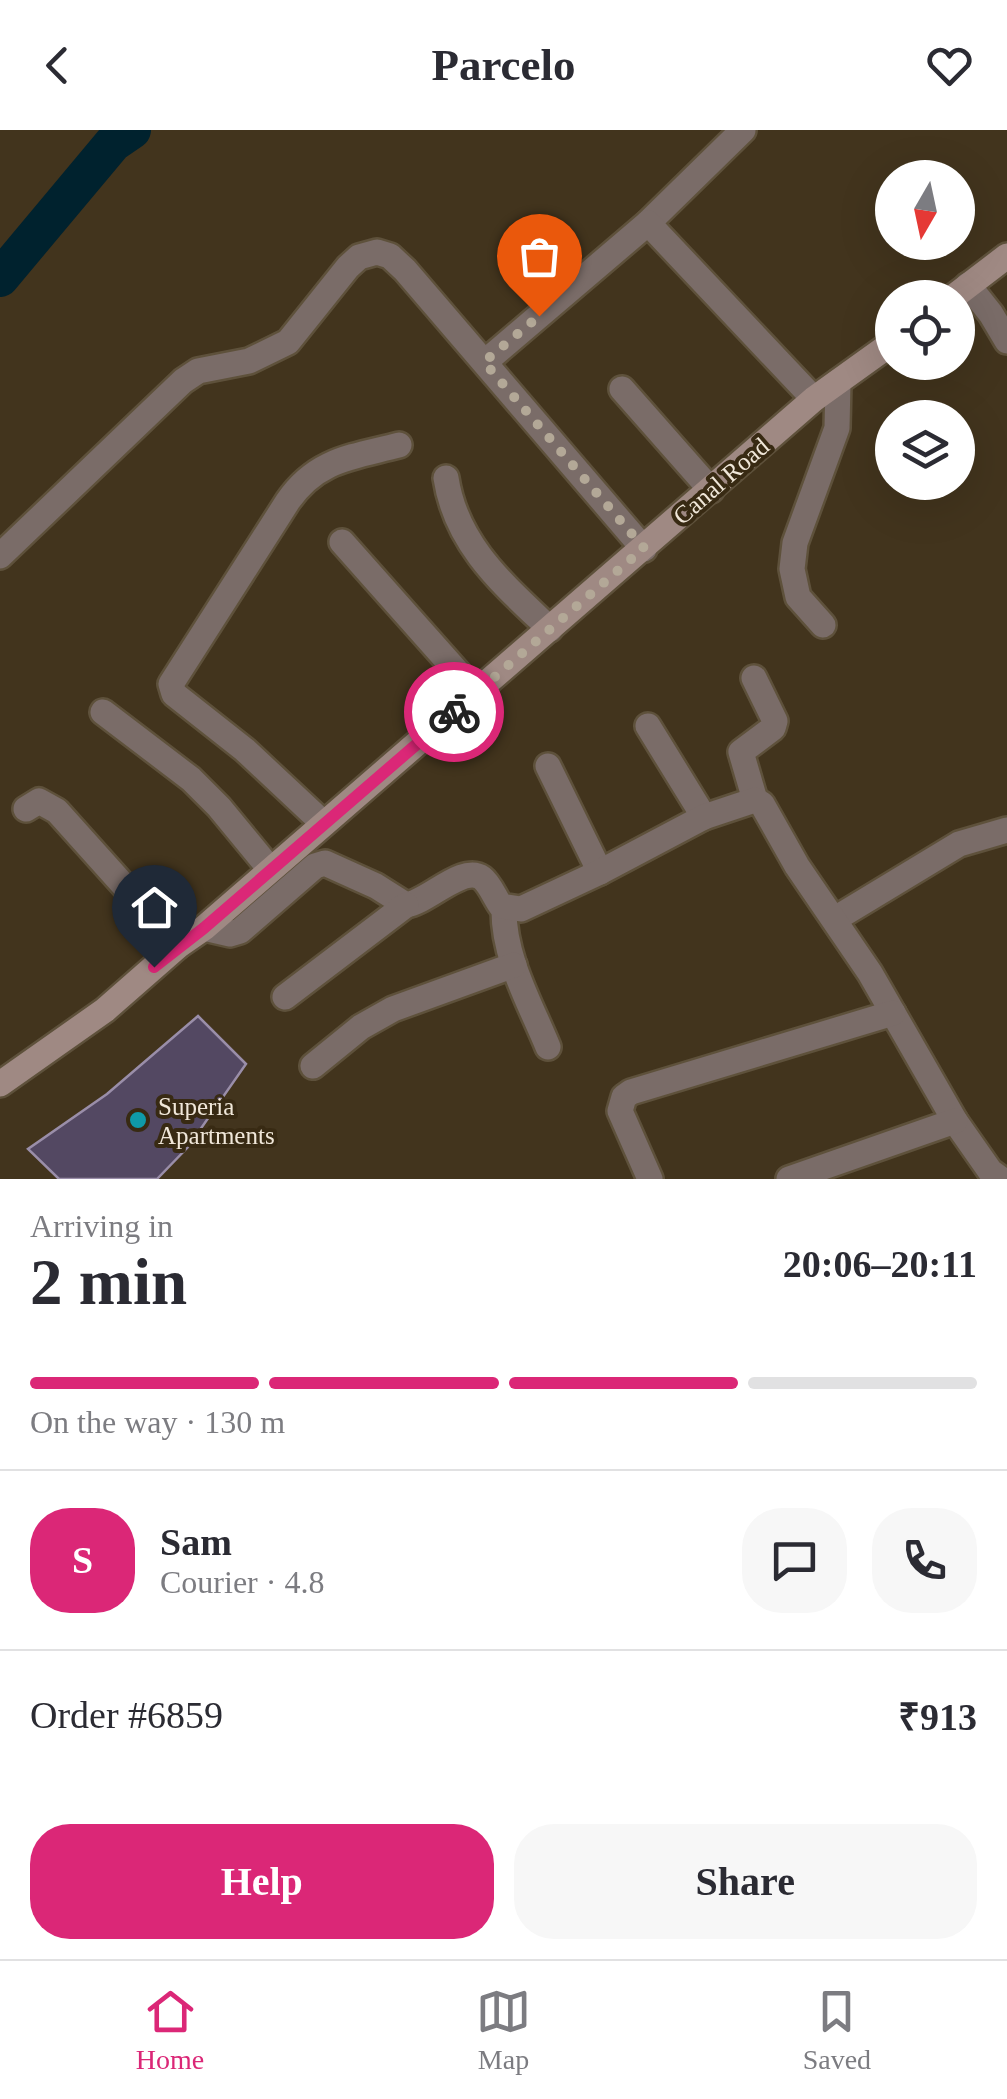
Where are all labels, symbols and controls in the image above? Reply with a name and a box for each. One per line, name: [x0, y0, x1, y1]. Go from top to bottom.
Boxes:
icon: back: [30, 38, 85, 93]
icon: heart: [922, 38, 977, 93]
text: Parcelo: [431, 40, 576, 90]
north arrow: [875, 160, 975, 260]
map controls: [875, 160, 975, 500]
pin: [497, 214, 582, 317]
icon: bag: [512, 229, 567, 284]
button: locate: [875, 280, 975, 380]
button: layers: [875, 400, 975, 500]
street label: Canal Road: [668, 432, 775, 530]
courier: [404, 662, 504, 762]
icon: bike: [427, 685, 482, 740]
pin: [112, 865, 197, 968]
icon: home: [127, 880, 182, 935]
place label: Superia Apartments: [158, 1093, 275, 1149]
marker: Superia Apartments: [127, 1109, 149, 1131]
text: Arriving in: [30, 1208, 173, 1244]
text: 20:06–20:11: [783, 1243, 977, 1285]
text: 2 min: [30, 1246, 187, 1318]
text: On the way · 130 m: [30, 1404, 285, 1440]
button: chat: [742, 1508, 847, 1613]
button: phone: [872, 1508, 977, 1613]
text: Sam: [160, 1521, 232, 1563]
text: S: [72, 1539, 93, 1581]
text: Courier · 4.8: [160, 1564, 324, 1600]
text: Order #6859: [30, 1694, 223, 1736]
text: ₹913: [898, 1696, 977, 1738]
button: Help: [30, 1824, 494, 1939]
button: Share: [514, 1824, 977, 1939]
tab: Home: [136, 1984, 204, 2076]
tab: Map: [476, 1984, 531, 2076]
tab: Saved: [803, 1984, 871, 2076]

